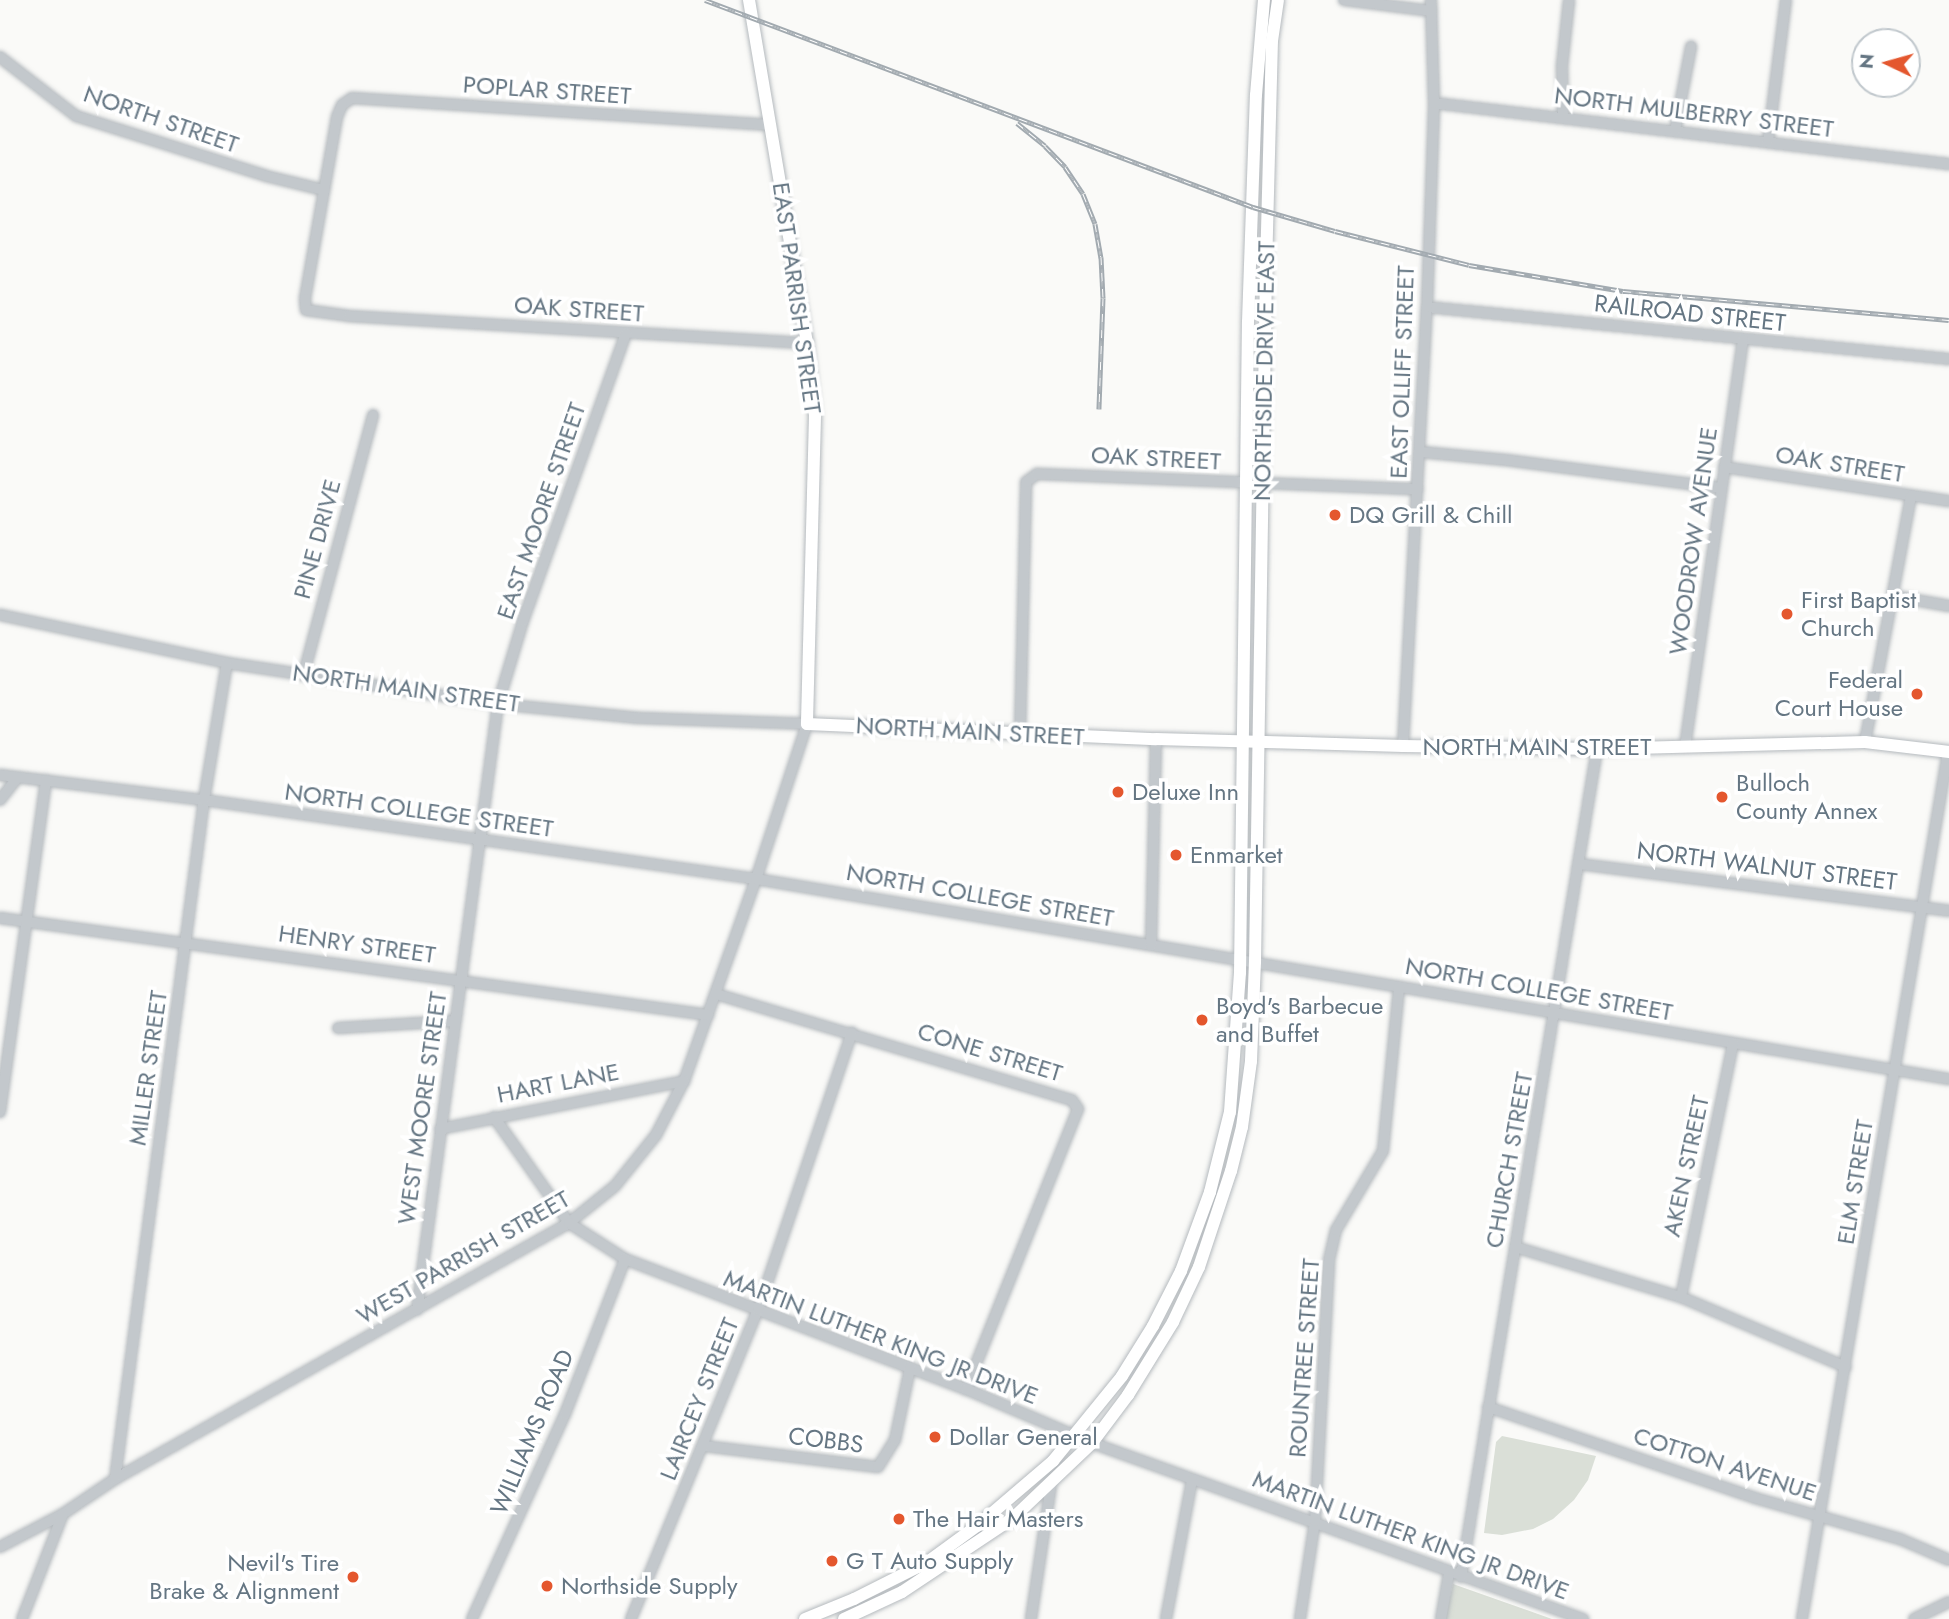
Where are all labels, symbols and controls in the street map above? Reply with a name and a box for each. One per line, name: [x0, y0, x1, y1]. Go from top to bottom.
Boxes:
north arrow: [1851, 28, 1921, 98]
text: N: [1852, 53, 1881, 70]
street label: POPLAR STREET: [462, 70, 632, 110]
street label: NORTH STREET: [80, 79, 242, 159]
street label: NORTH MULBERRY STREET: [1553, 81, 1835, 143]
street label: EAST PARRISH STREET: [766, 180, 828, 416]
street label: NORTHSIDE DRIVE EAST: [1247, 241, 1281, 501]
street label: EAST OLLIFF STREET: [1384, 265, 1420, 479]
street label: RAILROAD STREET: [1593, 289, 1787, 337]
street label: OAK STREET: [513, 290, 645, 328]
street label: EAST MOORE STREET: [490, 399, 592, 623]
street label: WOODROW AVENUE: [1663, 425, 1723, 657]
street label: OAK STREET: [1090, 440, 1222, 476]
street label: OAK STREET: [1773, 440, 1907, 488]
street label: PINE DRIVE: [287, 476, 347, 602]
place label: DQ Grill & Chill: [1349, 501, 1513, 529]
marker: DQ Grill & Chill: [1327, 507, 1343, 523]
place label: First Baptist Church: [1801, 586, 1916, 642]
marker: First Baptist Church: [1779, 606, 1795, 622]
street label: NORTH MAIN STREET: [291, 658, 521, 718]
place label: Federal Court House: [1775, 666, 1903, 722]
marker: Federal Court House: [1909, 686, 1925, 702]
street label: NORTH MAIN STREET: [855, 711, 1085, 751]
street label: NORTH MAIN STREET: [1423, 733, 1651, 761]
place label: Bulloch County Annex: [1736, 769, 1877, 825]
street label: NORTH COLLEGE STREET: [283, 777, 555, 843]
place label: Deluxe Inn: [1132, 778, 1239, 806]
marker: Deluxe Inn: [1110, 784, 1126, 800]
marker: Bulloch County Annex: [1714, 789, 1730, 805]
street label: NORTH WALNUT STREET: [1635, 836, 1899, 896]
place label: Enmarket: [1190, 841, 1283, 869]
marker: Enmarket: [1168, 847, 1184, 863]
street label: NORTH COLLEGE STREET: [844, 857, 1116, 933]
street label: HENRY STREET: [277, 919, 437, 969]
street label: NORTH COLLEGE STREET: [1403, 951, 1675, 1027]
street label: MILLER STREET: [123, 989, 173, 1147]
street label: WEST MOORE STREET: [391, 990, 453, 1226]
place label: Boyd's Barbecue and Buffet: [1216, 992, 1383, 1048]
marker: Boyd's Barbecue and Buffet: [1194, 1012, 1210, 1028]
street label: CONE STREET: [914, 1016, 1066, 1088]
street label: HART LANE: [494, 1057, 622, 1109]
street label: CHURCH STREET: [1479, 1070, 1539, 1250]
street label: AKEN STREET: [1657, 1093, 1715, 1239]
street label: ELM STREET: [1831, 1118, 1879, 1246]
street label: WEST PARRISH STREET: [351, 1184, 575, 1330]
street label: ROUNTREE STREET: [1283, 1257, 1325, 1459]
street label: MARTIN LUTHER KING JR DRIVE: [720, 1264, 1042, 1410]
street label: LAIRCEY STREET: [653, 1314, 745, 1484]
street label: WILLIAMS ROAD: [484, 1345, 580, 1519]
street label: COBBS: [787, 1421, 865, 1459]
street label: COTTON AVENUE: [1630, 1421, 1820, 1507]
place label: Dollar General: [949, 1423, 1098, 1451]
marker: Dollar General: [927, 1429, 943, 1445]
street label: MARTIN LUTHER KING JR DRIVE: [1249, 1464, 1573, 1606]
place label: The Hair Masters: [913, 1505, 1083, 1533]
marker: The Hair Masters: [891, 1511, 907, 1527]
place label: G T Auto Supply: [846, 1547, 1013, 1575]
place label: Nevil's Tire Brake & Alignment: [149, 1549, 339, 1605]
marker: G T Auto Supply: [824, 1553, 840, 1569]
marker: Nevil's Tire Brake & Alignment: [345, 1569, 361, 1585]
place label: Northside Supply: [561, 1572, 738, 1600]
marker: Northside Supply: [539, 1578, 555, 1594]

